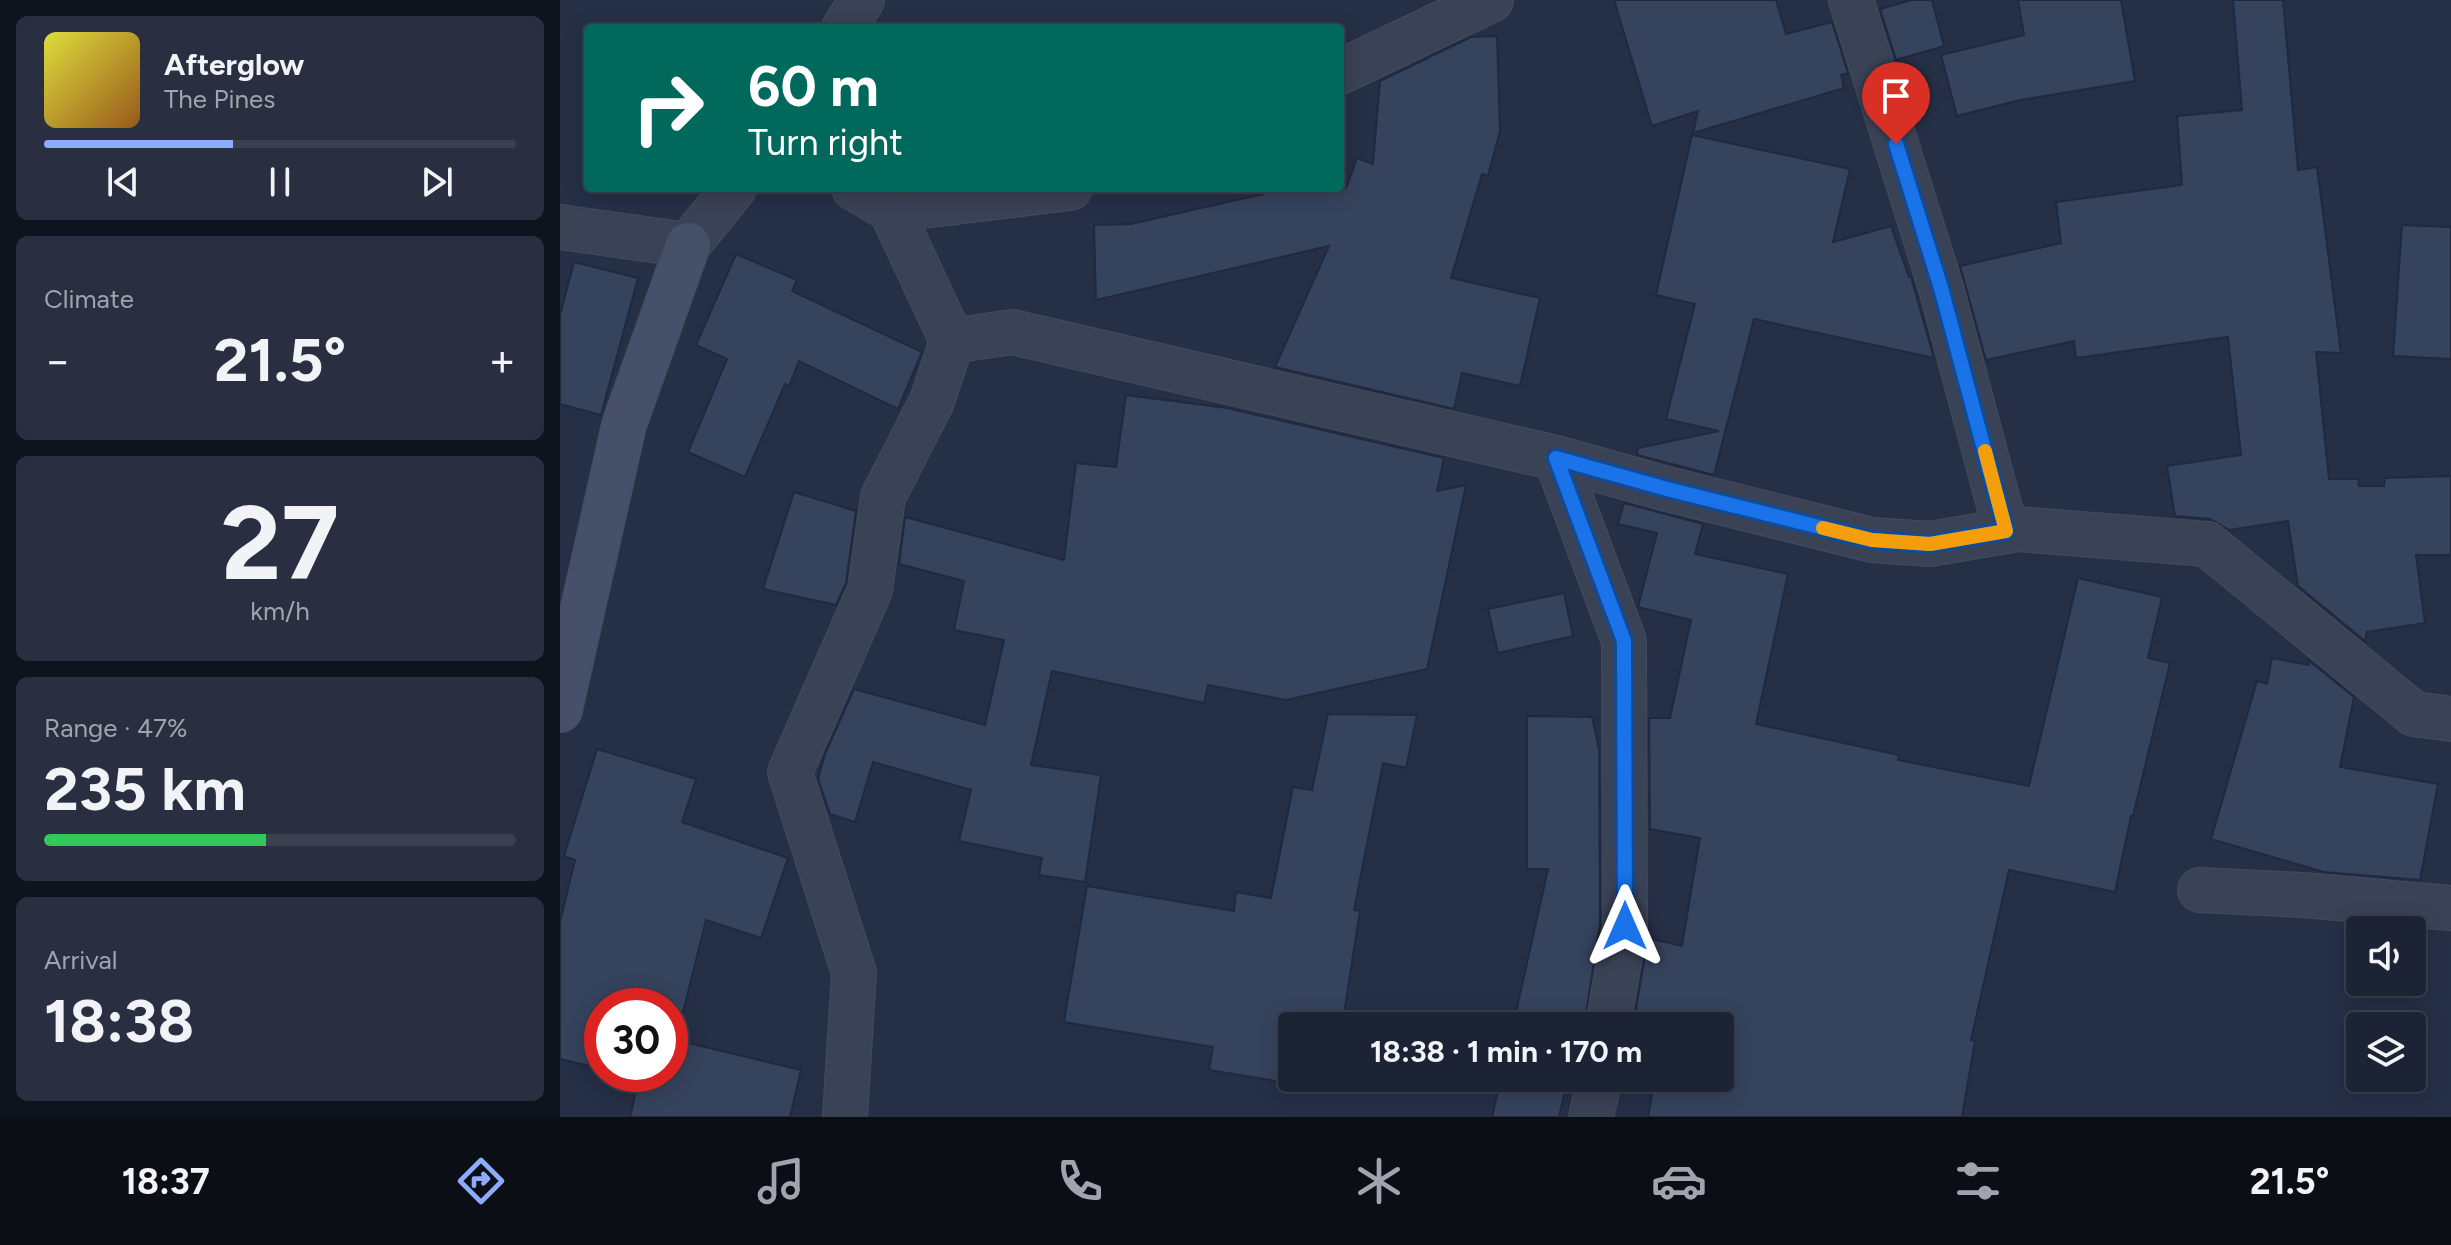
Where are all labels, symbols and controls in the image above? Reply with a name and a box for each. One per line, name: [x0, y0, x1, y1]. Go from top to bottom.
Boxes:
text: Afterglow: [164, 46, 304, 83]
text: 60 m: [748, 53, 879, 120]
icon: right: [616, 56, 720, 160]
pin: [1862, 62, 1930, 144]
icon: arrive: [1874, 74, 1918, 118]
text: The Pines: [164, 83, 275, 115]
text: Turn right: [748, 121, 903, 164]
icon: previous: [101, 160, 145, 204]
icon: pause: [258, 160, 302, 204]
icon: next: [415, 160, 459, 204]
text: Climate: [44, 283, 134, 315]
text: 21.5°: [214, 324, 346, 396]
text: −: [44, 334, 71, 387]
text: +: [489, 334, 516, 387]
text: 27: [221, 480, 339, 605]
text: km/h: [250, 595, 310, 627]
text: Range · 47%: [44, 712, 188, 744]
text: 235 km: [44, 753, 246, 825]
position arrow: [1583, 884, 1667, 968]
map controls: [2346, 916, 2426, 1092]
button: sound: [2346, 916, 2426, 996]
text: Arrival: [44, 944, 117, 976]
text: 18:38: [44, 985, 194, 1057]
speed limit sign: 30: [584, 988, 688, 1092]
button: layers: [2346, 1012, 2426, 1092]
text: 18:38 · 1 min · 170 m: [1370, 1033, 1642, 1070]
icon: directions: [453, 1153, 509, 1209]
icon: music: [753, 1153, 809, 1209]
icon: phone: [1052, 1153, 1108, 1209]
icon: climate: [1351, 1153, 1407, 1209]
icon: car: [1651, 1153, 1707, 1209]
icon: filters: [1950, 1153, 2006, 1209]
text: 18:37: [122, 1160, 210, 1203]
text: 21.5°: [2250, 1160, 2329, 1203]

